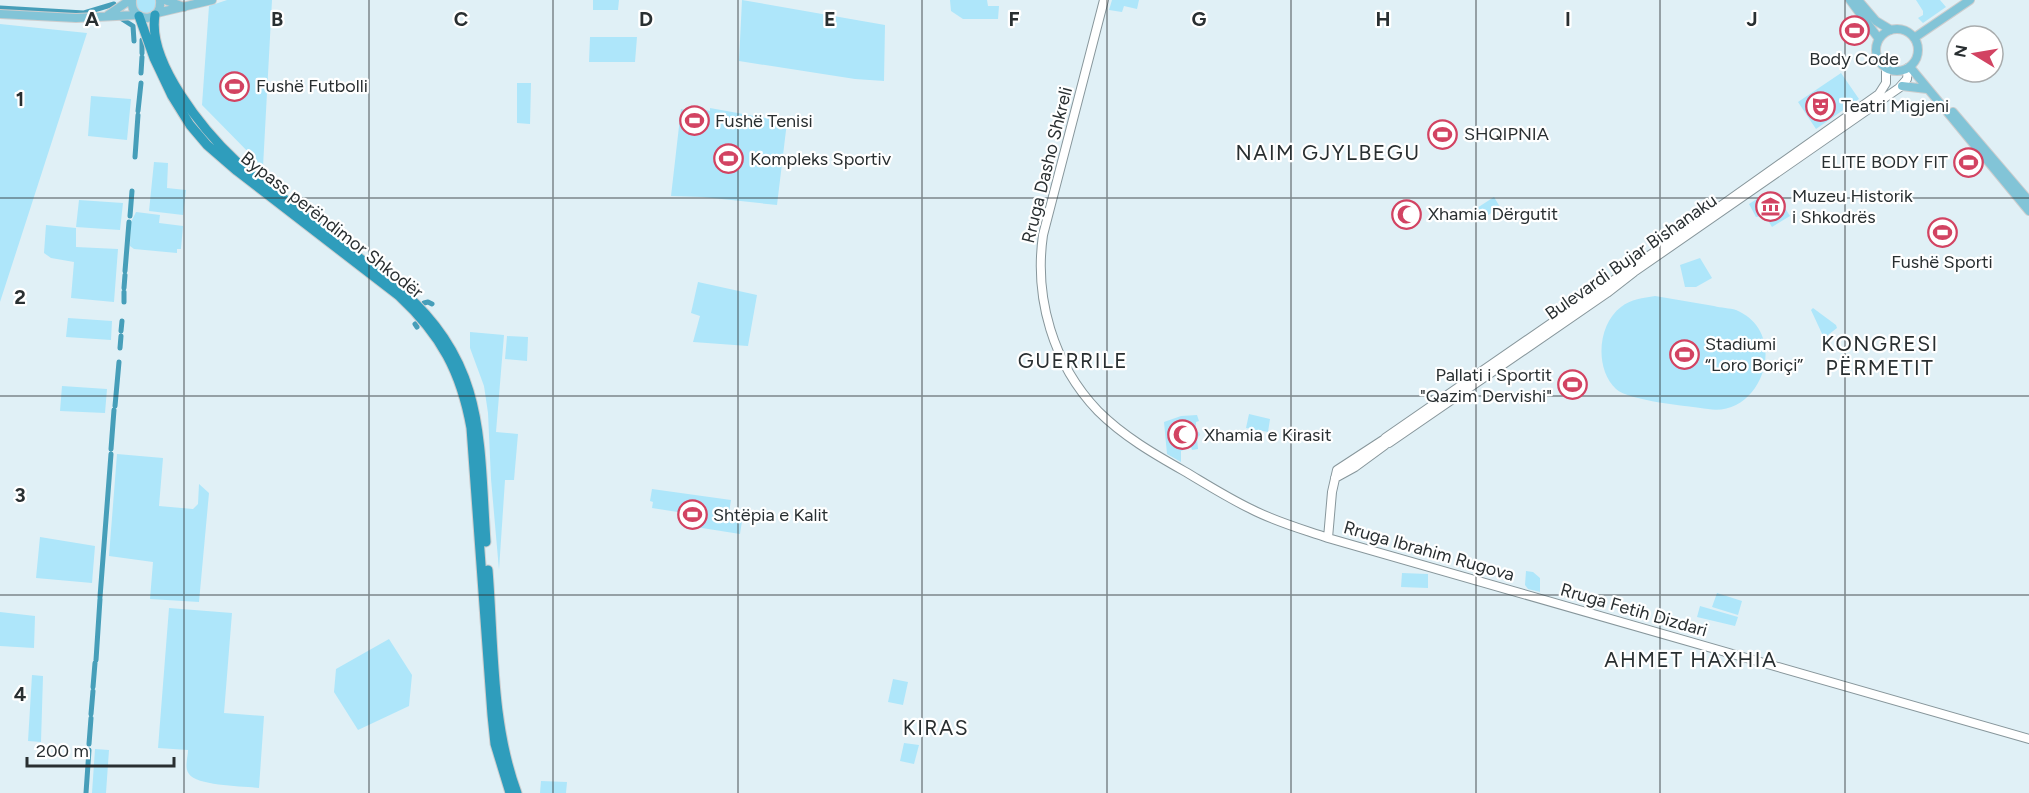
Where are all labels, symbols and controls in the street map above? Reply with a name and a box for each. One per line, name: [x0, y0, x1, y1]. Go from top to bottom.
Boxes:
text: A: [85, 7, 100, 31]
text: B: [271, 7, 283, 31]
text: C: [454, 7, 468, 31]
text: D: [639, 7, 653, 31]
text: E: [824, 7, 836, 31]
text: F: [1008, 7, 1020, 31]
text: G: [1192, 7, 1207, 31]
text: H: [1376, 7, 1391, 31]
text: I: [1565, 7, 1571, 31]
text: J: [1746, 7, 1758, 31]
sports icon: Body Code: [1838, 14, 1870, 46]
north arrow: [1945, 24, 2005, 84]
text: N: [1950, 43, 1971, 59]
place label: Body Code: [1809, 48, 1899, 70]
sports icon: Fushë Futbolli: [219, 70, 251, 102]
place label: Fushë Futbolli: [256, 75, 368, 97]
street label: Rruga Dasho Shkreli: [1017, 85, 1077, 245]
text: 1: [16, 87, 24, 111]
theatre icon: Teatri Migjeni: [1804, 90, 1836, 122]
place label: Teatri Migjeni: [1841, 95, 1949, 117]
sports icon: Fushë Tenisi: [678, 105, 710, 137]
place label: Fushë Tenisi: [715, 110, 813, 132]
sports icon: SHQIPNIA: [1427, 118, 1459, 150]
place label: SHQIPNIA: [1464, 123, 1549, 145]
district label: NAIM GJYLBEGU: [1235, 140, 1421, 165]
sports icon: Kompleks Sportiv: [713, 143, 745, 175]
sports icon: ELITE BODY FIT: [1953, 146, 1985, 178]
street label: Bypass perëndimor Shkodër: [236, 147, 428, 303]
place label: Kompleks Sportiv: [750, 148, 892, 170]
place label: ELITE BODY FIT: [1821, 151, 1948, 173]
place label: Muzeu Historik i Shkodrës: [1792, 185, 1913, 228]
street label: Bulevardi Bujar Bishanaku: [1541, 189, 1721, 325]
museum icon: Muzeu Historik i Shkodrës: [1755, 190, 1787, 222]
mosque icon: Xhamia Dërgutit: [1391, 198, 1423, 230]
place label: Xhamia Dërgutit: [1428, 203, 1558, 225]
sports icon: Fushë Sporti: [1926, 217, 1958, 249]
place label: Fushë Sporti: [1891, 251, 1993, 273]
text: 2: [14, 285, 26, 309]
district label: KONGRESI PËRMETIT: [1821, 331, 1939, 380]
place label: Stadiumi “Loro Boriçi”: [1705, 333, 1803, 376]
sports icon: Stadiumi “Loro Boriçi”: [1668, 338, 1700, 370]
district label: GUERRILE: [1018, 348, 1128, 373]
place label: Pallati i Sportit "Qazim Dervishi": [1420, 364, 1552, 407]
sports icon: Pallati i Sportit "Qazim Dervishi": [1557, 369, 1589, 401]
mosque icon: Xhamia e Kirasit: [1167, 419, 1199, 451]
place label: Xhamia e Kirasit: [1204, 424, 1332, 446]
text: 3: [14, 483, 26, 507]
sports icon: Shtëpia e Kalit: [676, 499, 708, 531]
place label: Shtëpia e Kalit: [713, 504, 829, 526]
street label: Rruga Ibrahim Rugova: [1341, 516, 1517, 586]
street label: Rruga Fetih Dizdari: [1558, 578, 1710, 642]
district label: AHMET HAXHIA: [1604, 647, 1778, 672]
text: 4: [14, 682, 27, 706]
district label: KIRAS: [903, 715, 969, 740]
scale bar: [27, 730, 174, 768]
text: 200 m: [36, 740, 89, 762]

